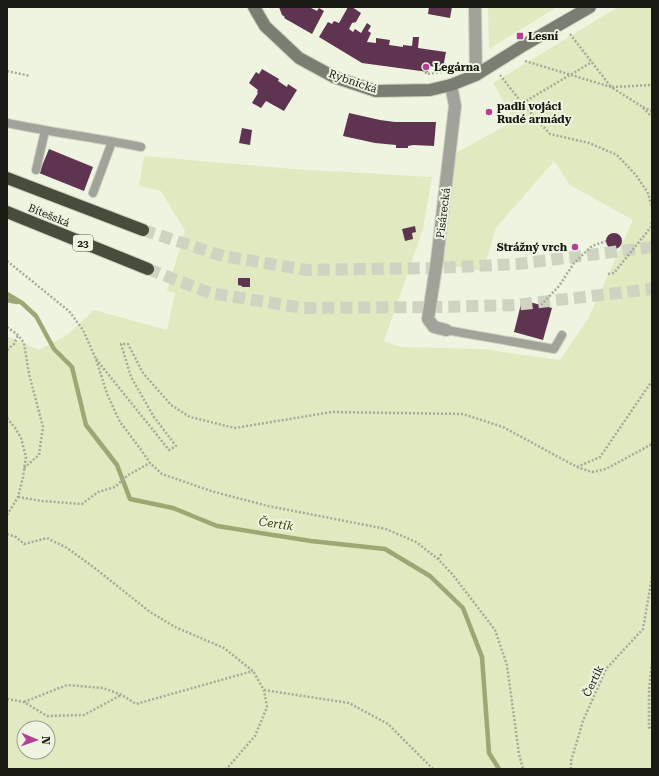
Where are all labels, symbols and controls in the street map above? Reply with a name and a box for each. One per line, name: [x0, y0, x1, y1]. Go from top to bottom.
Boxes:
place label: Lesní: [528, 30, 559, 43]
marker: Lesní: [515, 31, 525, 41]
place label: Legárna: [434, 61, 480, 74]
marker: Legárna: [421, 62, 431, 72]
street label: Rybnická: [327, 67, 379, 96]
place label: padlí vojáci Rudé armády: [497, 100, 572, 126]
marker: padlí vojáci Rudé armády: [484, 107, 494, 117]
street label: Pisárecká: [434, 187, 453, 239]
street label: Bítešská: [26, 201, 72, 230]
road number: 23: [73, 235, 93, 251]
place label: Strážný vrch: [497, 241, 568, 254]
marker: Strážný vrch: [570, 242, 580, 252]
water label: Čertík: [258, 515, 295, 533]
street label: Čertík: [579, 663, 607, 699]
north arrow: [16, 720, 56, 760]
text: N: [39, 736, 52, 745]

